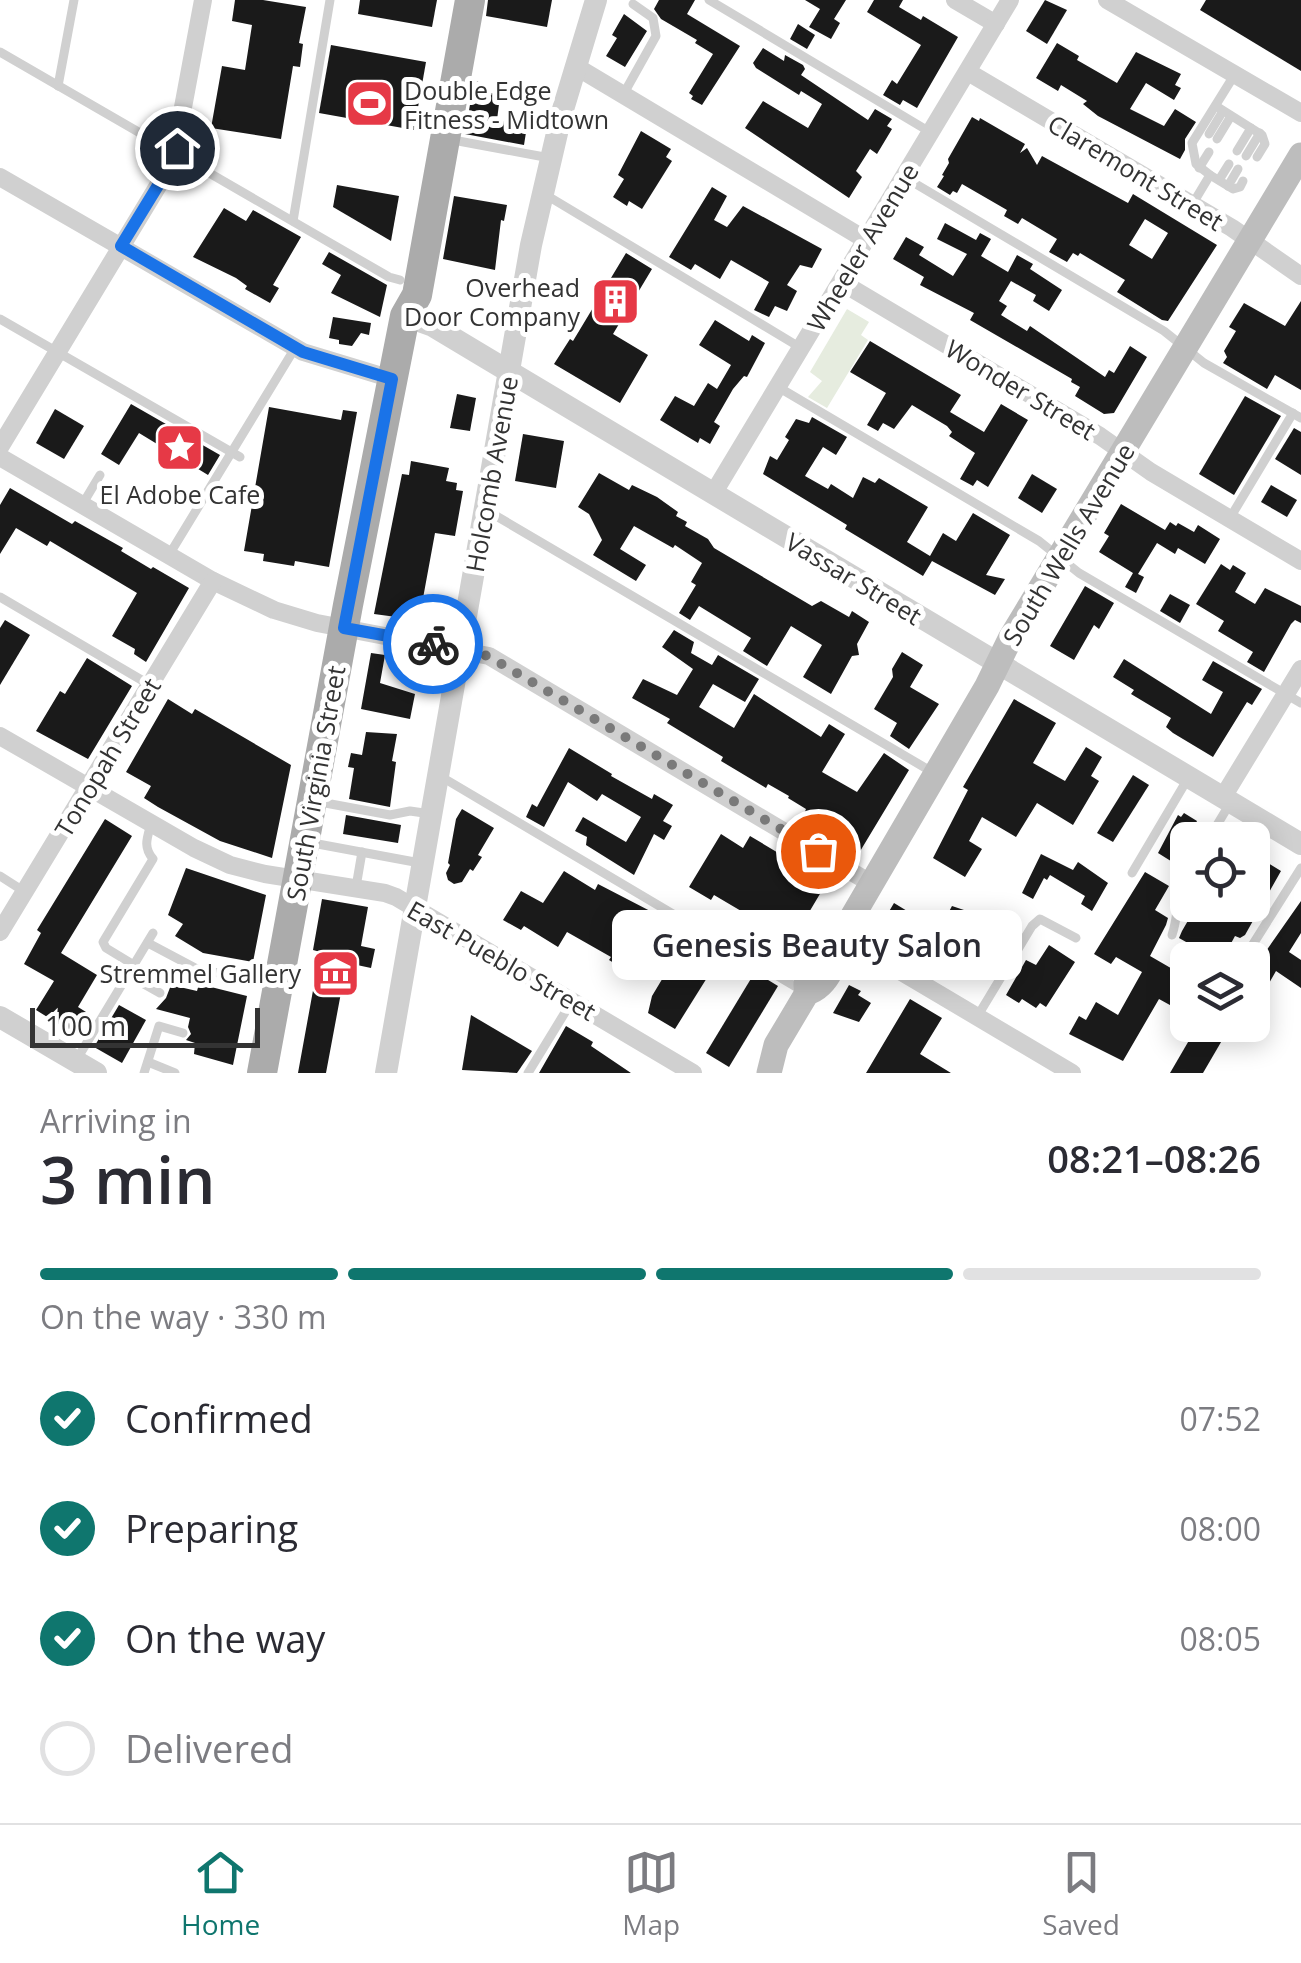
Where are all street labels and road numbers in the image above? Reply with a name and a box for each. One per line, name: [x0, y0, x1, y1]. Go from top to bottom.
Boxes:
street label: Claremont Street: [1042, 106, 1230, 238]
street label: Wheeler Avenue: [798, 157, 926, 337]
street label: Wonder Street: [940, 331, 1102, 447]
street label: Holcomb Avenue: [457, 373, 525, 575]
street label: South Wells Avenue: [994, 437, 1142, 651]
street label: Vassar Street: [780, 524, 928, 632]
street label: South Virginia Street: [278, 663, 352, 903]
street label: Tonopah Street: [46, 671, 168, 843]
street label: East Pueblo Street: [401, 892, 603, 1028]

